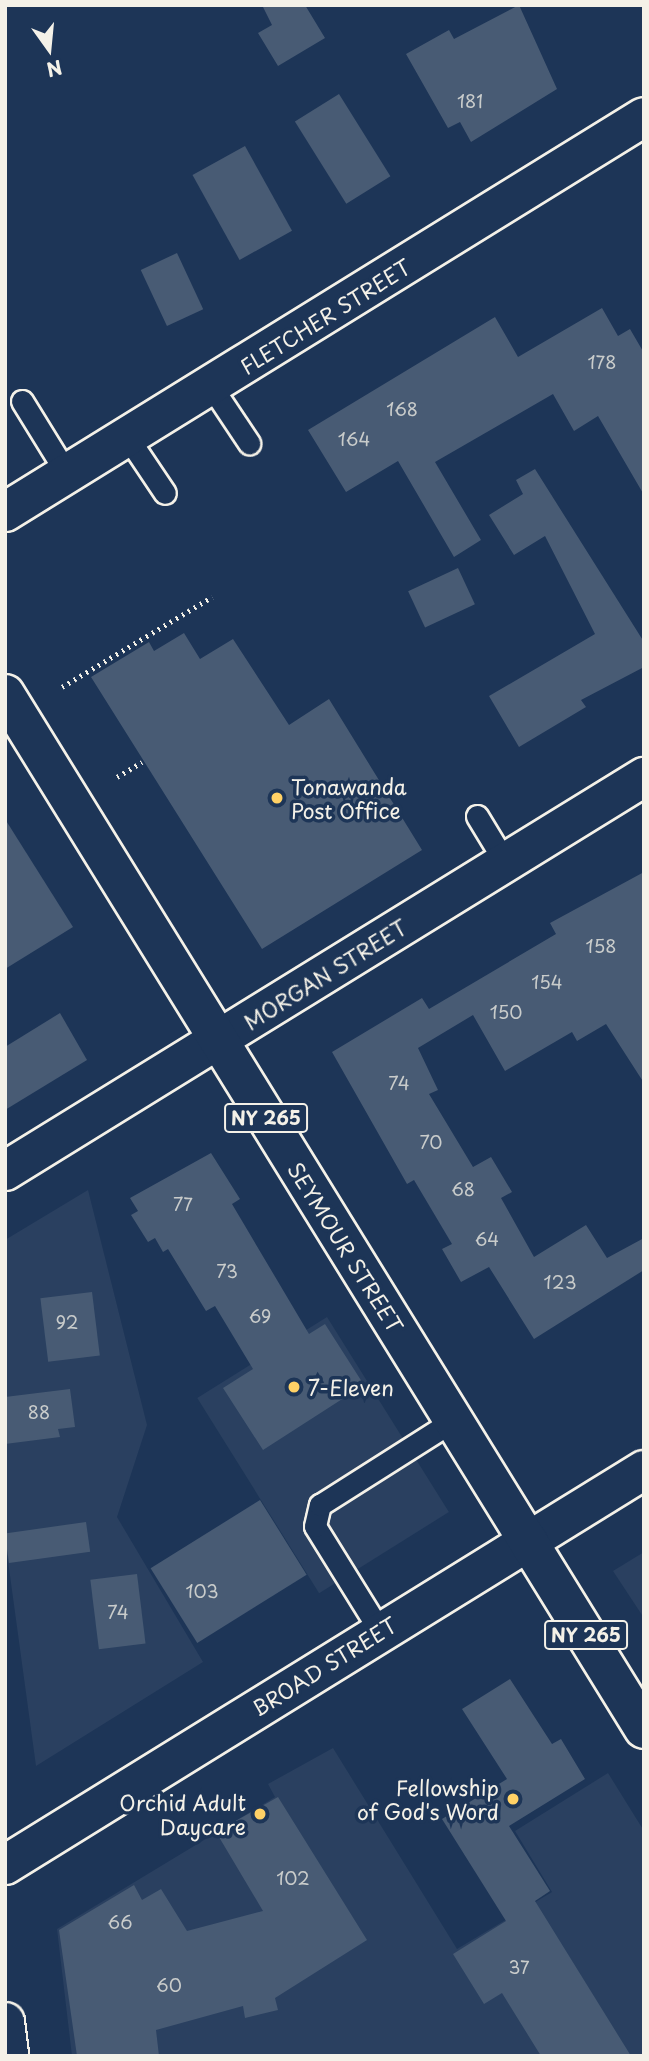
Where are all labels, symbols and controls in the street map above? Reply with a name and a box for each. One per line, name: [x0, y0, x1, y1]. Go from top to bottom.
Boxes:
north arrow: [14, 14, 84, 84]
text: N: [44, 54, 65, 85]
house number: 181: [457, 90, 483, 112]
street label: FLETCHER STREET: [235, 253, 415, 379]
house number: 178: [588, 351, 616, 373]
house number: 168: [386, 398, 418, 420]
house number: 164: [338, 428, 370, 450]
place label: Tonawanda Post Office: [291, 773, 407, 823]
marker: Tonawanda Post Office: [269, 790, 285, 806]
street label: MORGAN STREET: [238, 913, 412, 1035]
house number: 158: [586, 935, 616, 957]
house number: 154: [531, 971, 563, 993]
house number: 150: [490, 1001, 522, 1023]
house number: 74: [388, 1072, 410, 1094]
road number: NY 265: [222, 1102, 310, 1134]
house number: 70: [420, 1131, 442, 1153]
street label: SEYMOUR STREET: [283, 1157, 409, 1337]
house number: 68: [451, 1178, 475, 1200]
house number: 77: [173, 1193, 193, 1215]
house number: 64: [475, 1228, 499, 1250]
house number: 73: [216, 1260, 238, 1282]
house number: 123: [544, 1271, 576, 1293]
house number: 69: [249, 1305, 271, 1327]
house number: 92: [56, 1311, 78, 1333]
place label: 7-Eleven: [308, 1374, 394, 1400]
marker: 7-Eleven: [286, 1379, 302, 1395]
house number: 88: [28, 1401, 50, 1423]
house number: 103: [185, 1580, 219, 1602]
house number: 74: [107, 1601, 129, 1623]
street label: BROAD STREET: [246, 1611, 402, 1721]
road number: NY 265: [542, 1620, 630, 1651]
place label: Fellowship of God's Word: [356, 1774, 499, 1824]
place label: Orchid Adult Daycare: [119, 1789, 246, 1839]
marker: Fellowship of God's Word: [505, 1791, 521, 1807]
marker: Orchid Adult Daycare: [252, 1806, 268, 1822]
house number: 102: [276, 1867, 310, 1889]
house number: 66: [108, 1911, 132, 1933]
house number: 37: [508, 1956, 530, 1978]
house number: 60: [156, 1974, 182, 1996]

